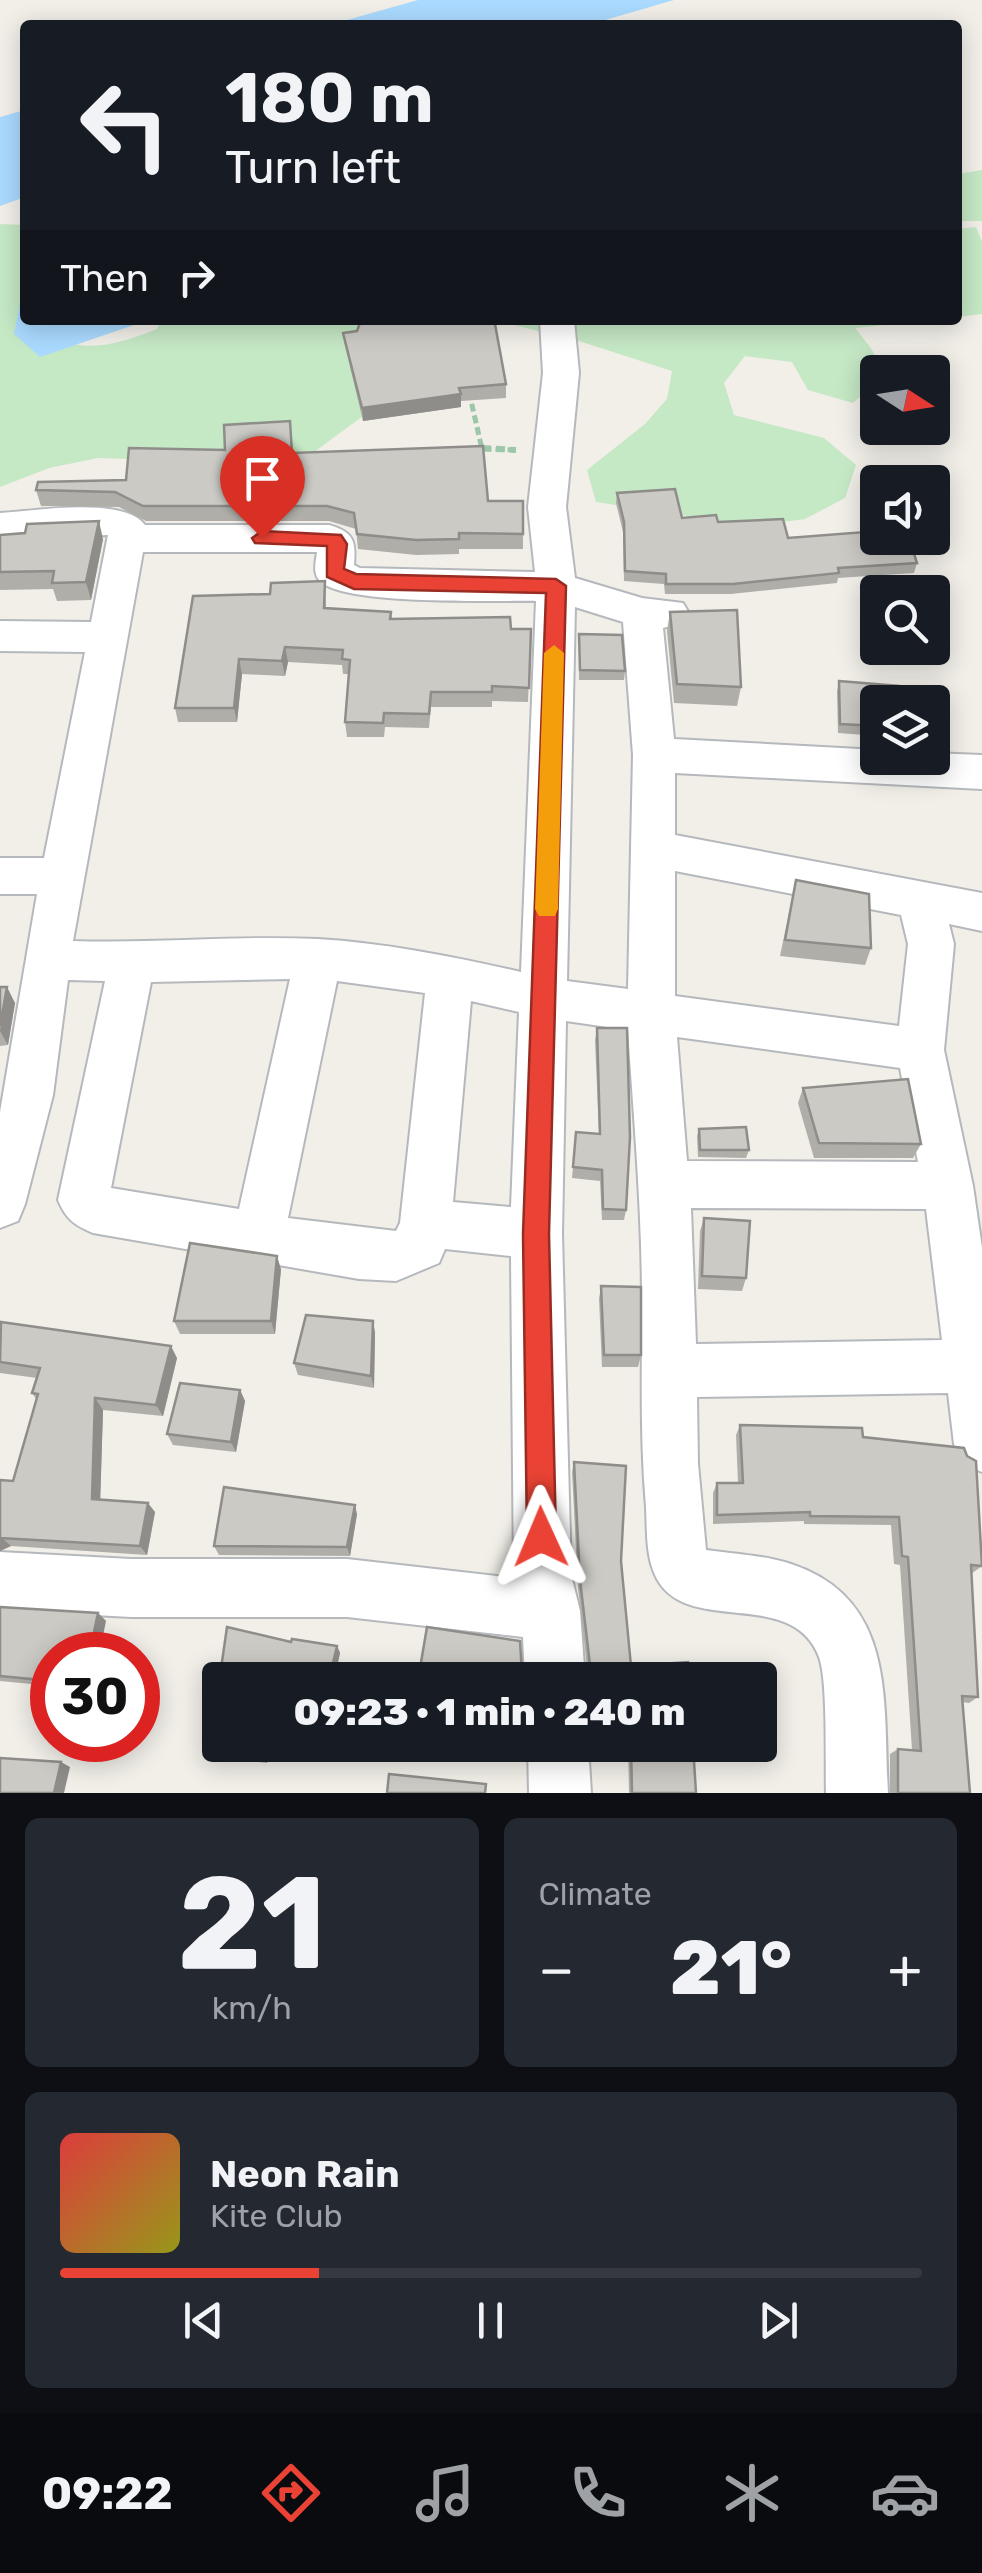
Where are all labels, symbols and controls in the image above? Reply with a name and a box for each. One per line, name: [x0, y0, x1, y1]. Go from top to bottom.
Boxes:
text: 180 m: [225, 57, 434, 140]
icon: left: [60, 60, 190, 190]
text: Turn left: [225, 141, 401, 194]
icon: right: [169, 250, 224, 305]
text: Then: [60, 255, 149, 301]
north arrow: [860, 355, 950, 445]
map controls: [860, 355, 950, 775]
pin: [220, 436, 305, 539]
icon: arrive: [235, 451, 290, 506]
button: sound: [860, 465, 950, 555]
button: search: [860, 575, 950, 665]
button: layers: [860, 685, 950, 775]
position arrow: [489, 1485, 593, 1589]
speed limit sign: 30: [30, 1632, 160, 1762]
text: 09:23 · 1 min · 240 m: [294, 1689, 685, 1735]
text: 21: [177, 1846, 326, 2001]
text: Climate: [539, 1875, 652, 1913]
text: 21°: [670, 1924, 792, 2013]
text: −: [539, 1937, 574, 2002]
text: +: [888, 1937, 922, 2002]
text: km/h: [212, 1989, 292, 2027]
text: Neon Rain: [210, 2151, 400, 2197]
text: Kite Club: [210, 2197, 343, 2235]
icon: previous: [176, 2293, 231, 2348]
icon: pause: [463, 2293, 518, 2348]
icon: next: [751, 2293, 806, 2348]
icon: directions: [256, 2458, 326, 2528]
icon: music: [410, 2458, 480, 2528]
icon: phone: [563, 2458, 633, 2528]
icon: climate: [717, 2458, 787, 2528]
icon: car: [870, 2458, 940, 2528]
text: 09:22: [42, 2467, 173, 2520]

